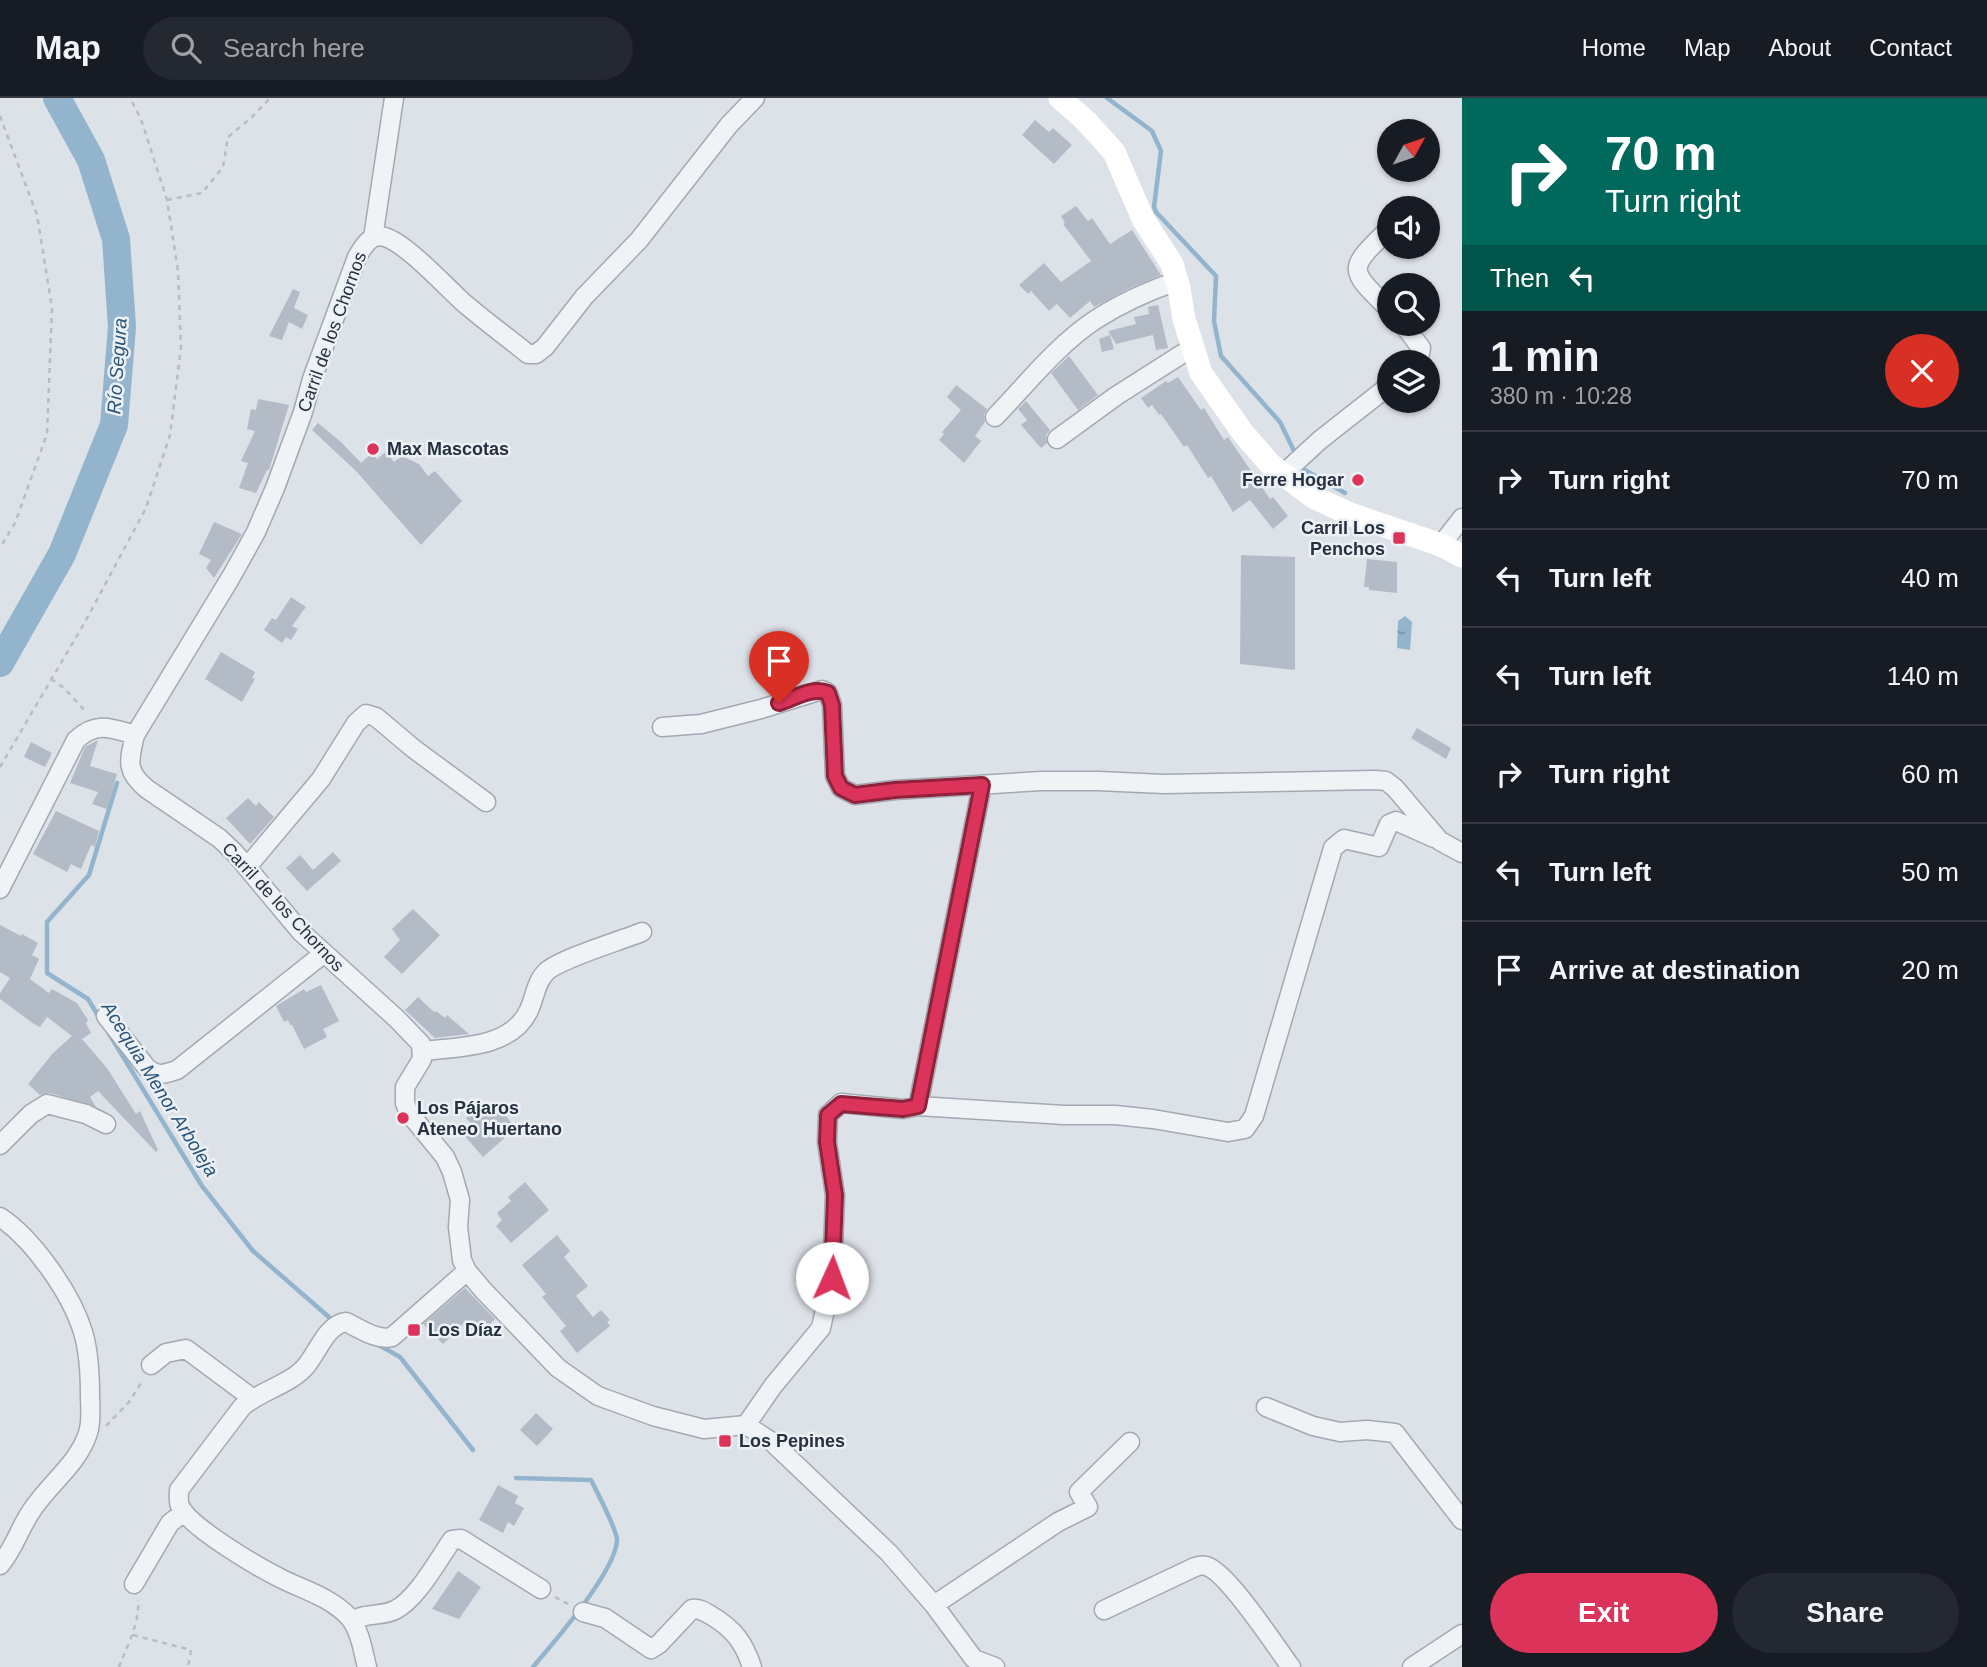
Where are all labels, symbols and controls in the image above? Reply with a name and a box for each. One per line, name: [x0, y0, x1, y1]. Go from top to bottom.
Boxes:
search box: [143, 17, 633, 80]
text: Map: [35, 29, 101, 66]
icon: search: [167, 29, 205, 67]
text: Search here: [223, 33, 365, 63]
text: Home: [1582, 34, 1646, 61]
text: Map: [1684, 34, 1731, 61]
text: About: [1769, 34, 1831, 61]
text: Contact: [1869, 34, 1952, 61]
north arrow: [1377, 119, 1440, 182]
map controls: [1377, 119, 1440, 413]
icon: right: [1490, 126, 1581, 217]
text: 70 m: [1605, 126, 1717, 180]
text: Turn right: [1605, 183, 1741, 219]
button: sound: [1377, 196, 1440, 259]
street label: Carril de los Chornos: [294, 249, 370, 415]
icon: left: [1563, 259, 1601, 297]
text: Then: [1490, 263, 1549, 293]
button: search: [1377, 273, 1440, 336]
water label: Río Segura: [103, 317, 131, 415]
text: 1 min: [1490, 333, 1600, 380]
button: close: [1885, 334, 1959, 408]
button: layers: [1377, 350, 1440, 413]
text: 380 m · 10:28: [1490, 383, 1632, 409]
place label: Max Mascotas: [387, 439, 509, 459]
marker: Max Mascotas: [365, 441, 381, 457]
icon: right: [1490, 461, 1528, 499]
text: Turn right: [1549, 465, 1670, 495]
text: 70 m: [1901, 465, 1959, 495]
place label: Ferre Hogar: [1242, 470, 1344, 490]
marker: Ferre Hogar: [1350, 472, 1366, 488]
place label: Carril Los Penchos: [1301, 518, 1385, 559]
marker: Carril Los Penchos: [1391, 530, 1407, 546]
icon: left: [1490, 559, 1528, 597]
text: Turn left: [1549, 563, 1651, 593]
text: 40 m: [1901, 563, 1959, 593]
pin: [749, 631, 809, 703]
icon: arrive: [760, 642, 798, 680]
icon: left: [1490, 657, 1528, 695]
text: Turn left: [1549, 661, 1651, 691]
text: 140 m: [1887, 661, 1959, 691]
icon: right: [1490, 755, 1528, 793]
text: Turn right: [1549, 759, 1670, 789]
text: 60 m: [1901, 759, 1959, 789]
street label: Carril de los Chornos: [218, 838, 348, 976]
icon: left: [1490, 853, 1528, 891]
text: Turn left: [1549, 857, 1651, 887]
text: 50 m: [1901, 857, 1959, 887]
icon: arrive: [1490, 951, 1528, 989]
text: Arrive at destination: [1549, 955, 1800, 985]
text: 20 m: [1901, 955, 1959, 985]
water label: Acequia Menor Arboleja: [97, 997, 222, 1180]
place label: Los Pájaros Ateneo Huertano: [417, 1098, 562, 1139]
marker: Los Pájaros Ateneo Huertano: [395, 1110, 411, 1126]
position arrow: [795, 1241, 869, 1315]
place label: Los Díaz: [428, 1320, 502, 1340]
marker: Los Díaz: [406, 1322, 422, 1338]
place label: Los Pepines: [739, 1431, 845, 1451]
marker: Los Pepines: [717, 1433, 733, 1449]
button: Exit: [1490, 1573, 1718, 1653]
button: Share: [1732, 1573, 1959, 1653]

